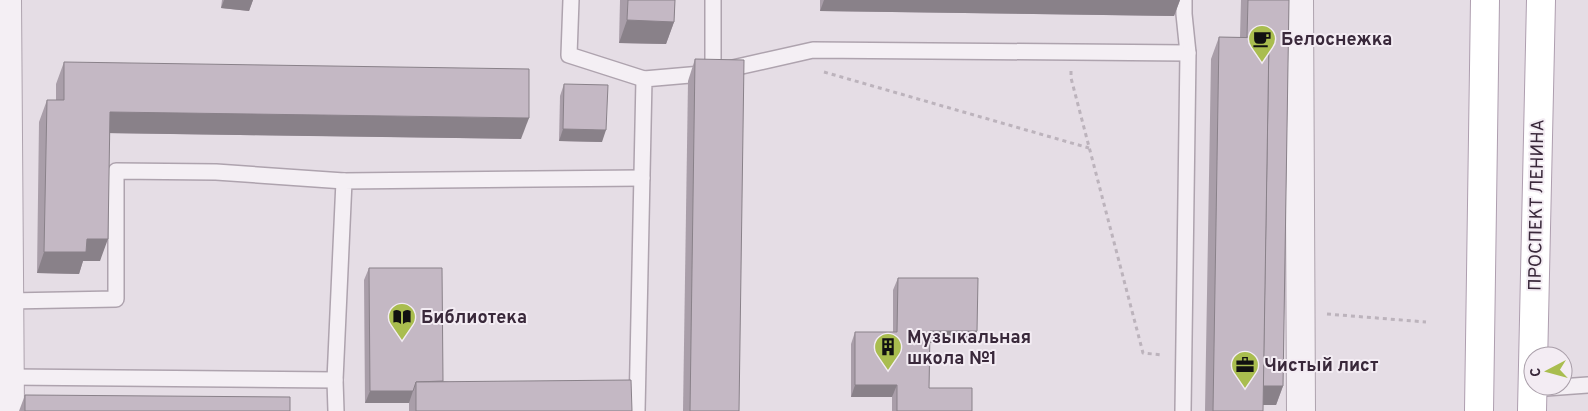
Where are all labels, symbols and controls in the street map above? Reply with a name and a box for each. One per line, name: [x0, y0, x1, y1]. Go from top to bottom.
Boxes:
cafe icon: Белоснежка: [1247, 24, 1277, 63]
place label: Белоснежка: [1281, 29, 1392, 52]
street label: ПРОСПЕКТ ЛЕНИНА: [1525, 119, 1550, 291]
library icon: Библиотека: [387, 302, 417, 341]
place label: Библиотека: [421, 307, 527, 330]
place label: Музыкальная школа №1: [907, 327, 1031, 371]
building icon: Музыкальная школа №1: [873, 332, 903, 371]
north arrow: [1523, 346, 1573, 396]
office icon: Чистый лист: [1230, 350, 1260, 389]
place label: Чистый лист: [1264, 355, 1379, 378]
text: С: [1528, 367, 1545, 378]

